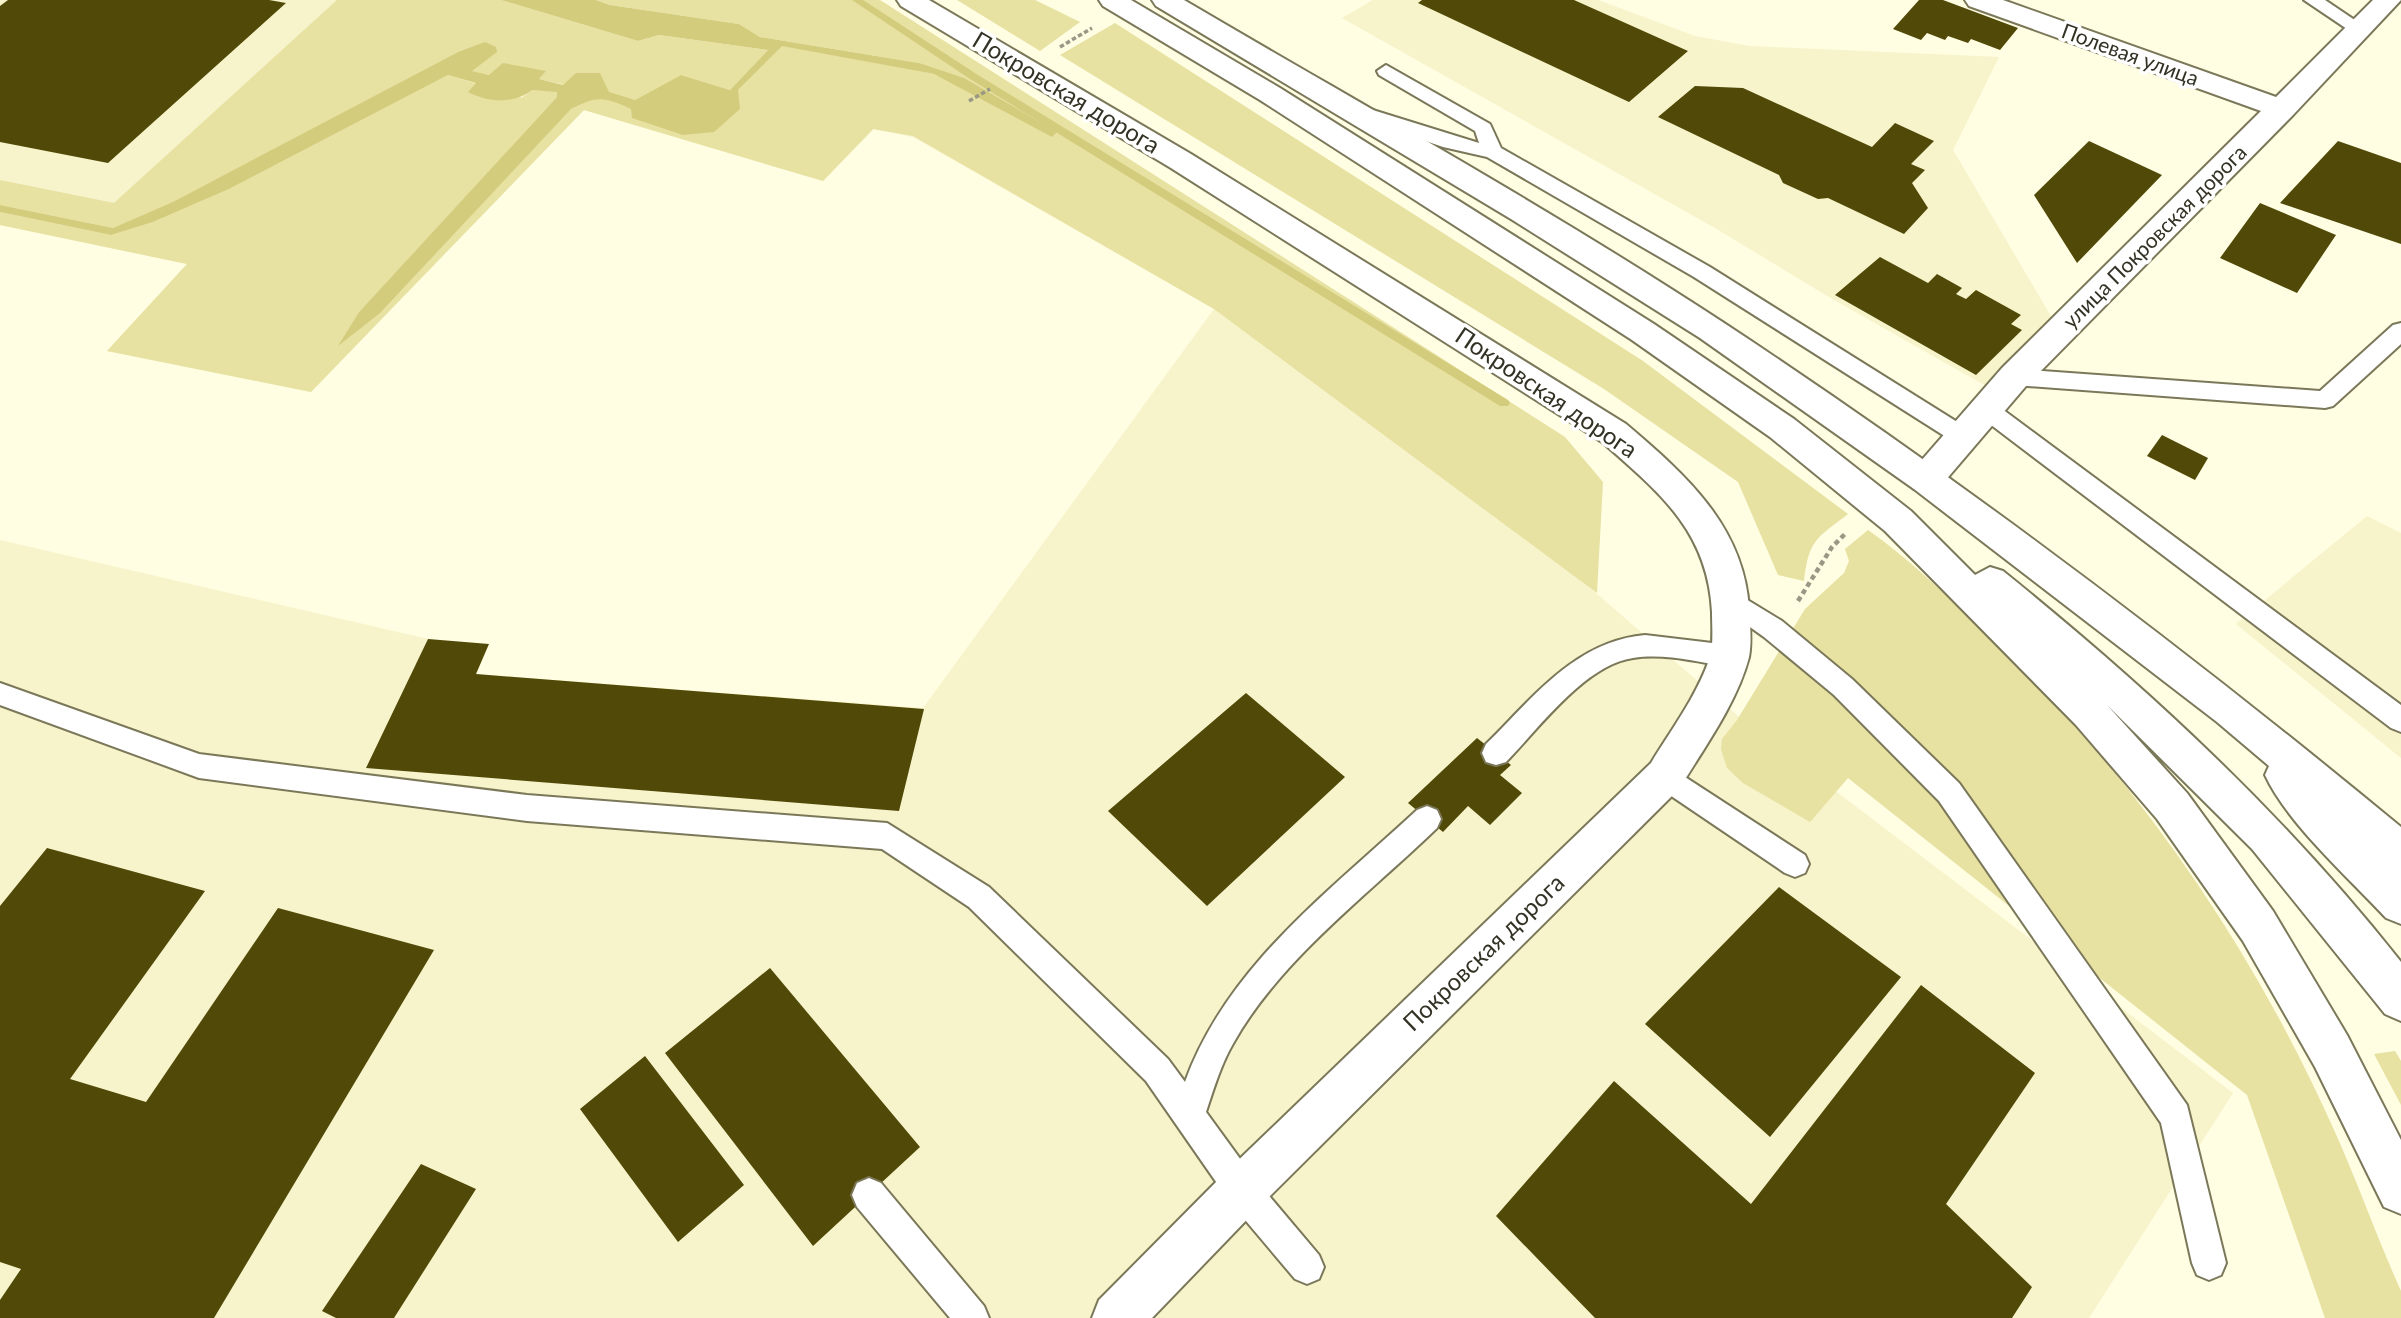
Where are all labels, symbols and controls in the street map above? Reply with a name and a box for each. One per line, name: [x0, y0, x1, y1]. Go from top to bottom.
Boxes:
street label: Полевая улица: [2059, 17, 2202, 90]
street label: Покровская дорога: [968, 24, 1166, 159]
street label: улица Покровская дорога: [2057, 139, 2251, 333]
street label: Покровская дорога: [1450, 320, 1643, 463]
street label: Покровская дорога: [1396, 867, 1570, 1036]

